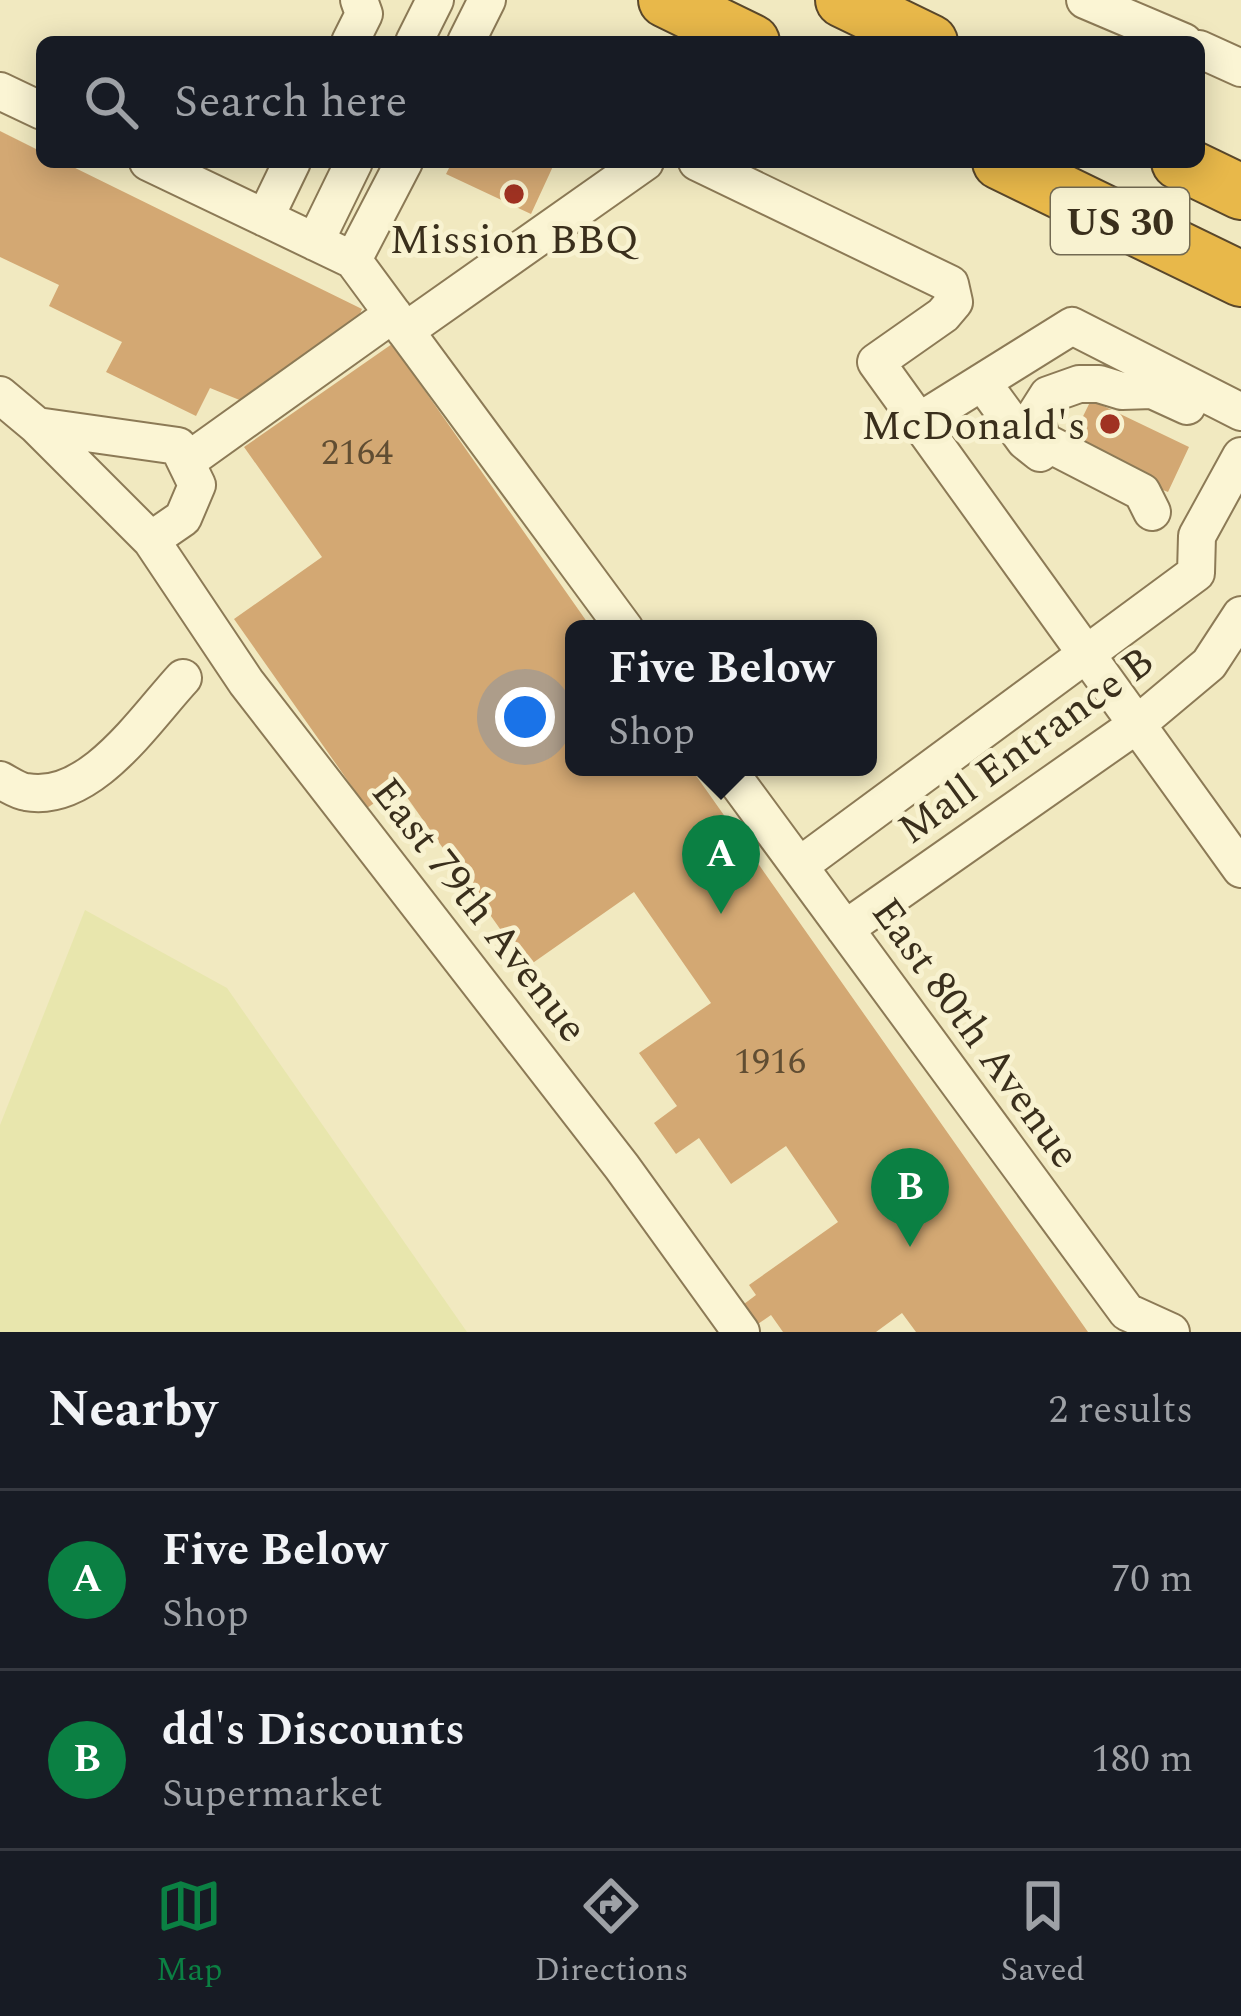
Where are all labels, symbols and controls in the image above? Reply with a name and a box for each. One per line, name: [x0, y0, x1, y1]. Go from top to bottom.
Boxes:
search box: [36, 36, 1205, 168]
text: Search here: [174, 68, 407, 137]
icon: search: [78, 69, 144, 135]
marker: Mission BBQ: [501, 181, 527, 207]
road number: US 30: [1051, 188, 1189, 254]
place label: Mission BBQ: [389, 209, 639, 272]
place label: McDonald's: [861, 395, 1086, 458]
marker: McDonald's: [1097, 411, 1123, 437]
house number: 2164: [321, 426, 393, 481]
popup: [565, 620, 877, 776]
street label: Mall Entrance B: [885, 631, 1168, 861]
text: Five Below: [608, 634, 834, 703]
your location: [495, 687, 555, 747]
text: Shop: [608, 703, 695, 762]
street label: East 79th Avenue: [355, 764, 603, 1057]
pin: A: [682, 815, 760, 914]
street label: East 80th Avenue: [855, 885, 1095, 1182]
house number: 1916: [734, 1035, 806, 1090]
pin: B: [871, 1148, 949, 1247]
text: Nearby: [48, 1371, 217, 1449]
text: 2 results: [1049, 1381, 1193, 1440]
text: Five Below: [162, 1516, 387, 1585]
text: A: [72, 1550, 102, 1609]
text: 70 m: [1111, 1550, 1193, 1609]
text: Shop: [162, 1585, 249, 1644]
text: dd's Discounts: [162, 1696, 465, 1765]
text: B: [73, 1730, 101, 1789]
text: 180 m: [1091, 1730, 1193, 1789]
text: Supermarket: [162, 1765, 383, 1824]
tab: Map: [156, 1873, 222, 1995]
tab: Directions: [534, 1873, 688, 1995]
tab: Saved: [1000, 1873, 1085, 1995]

